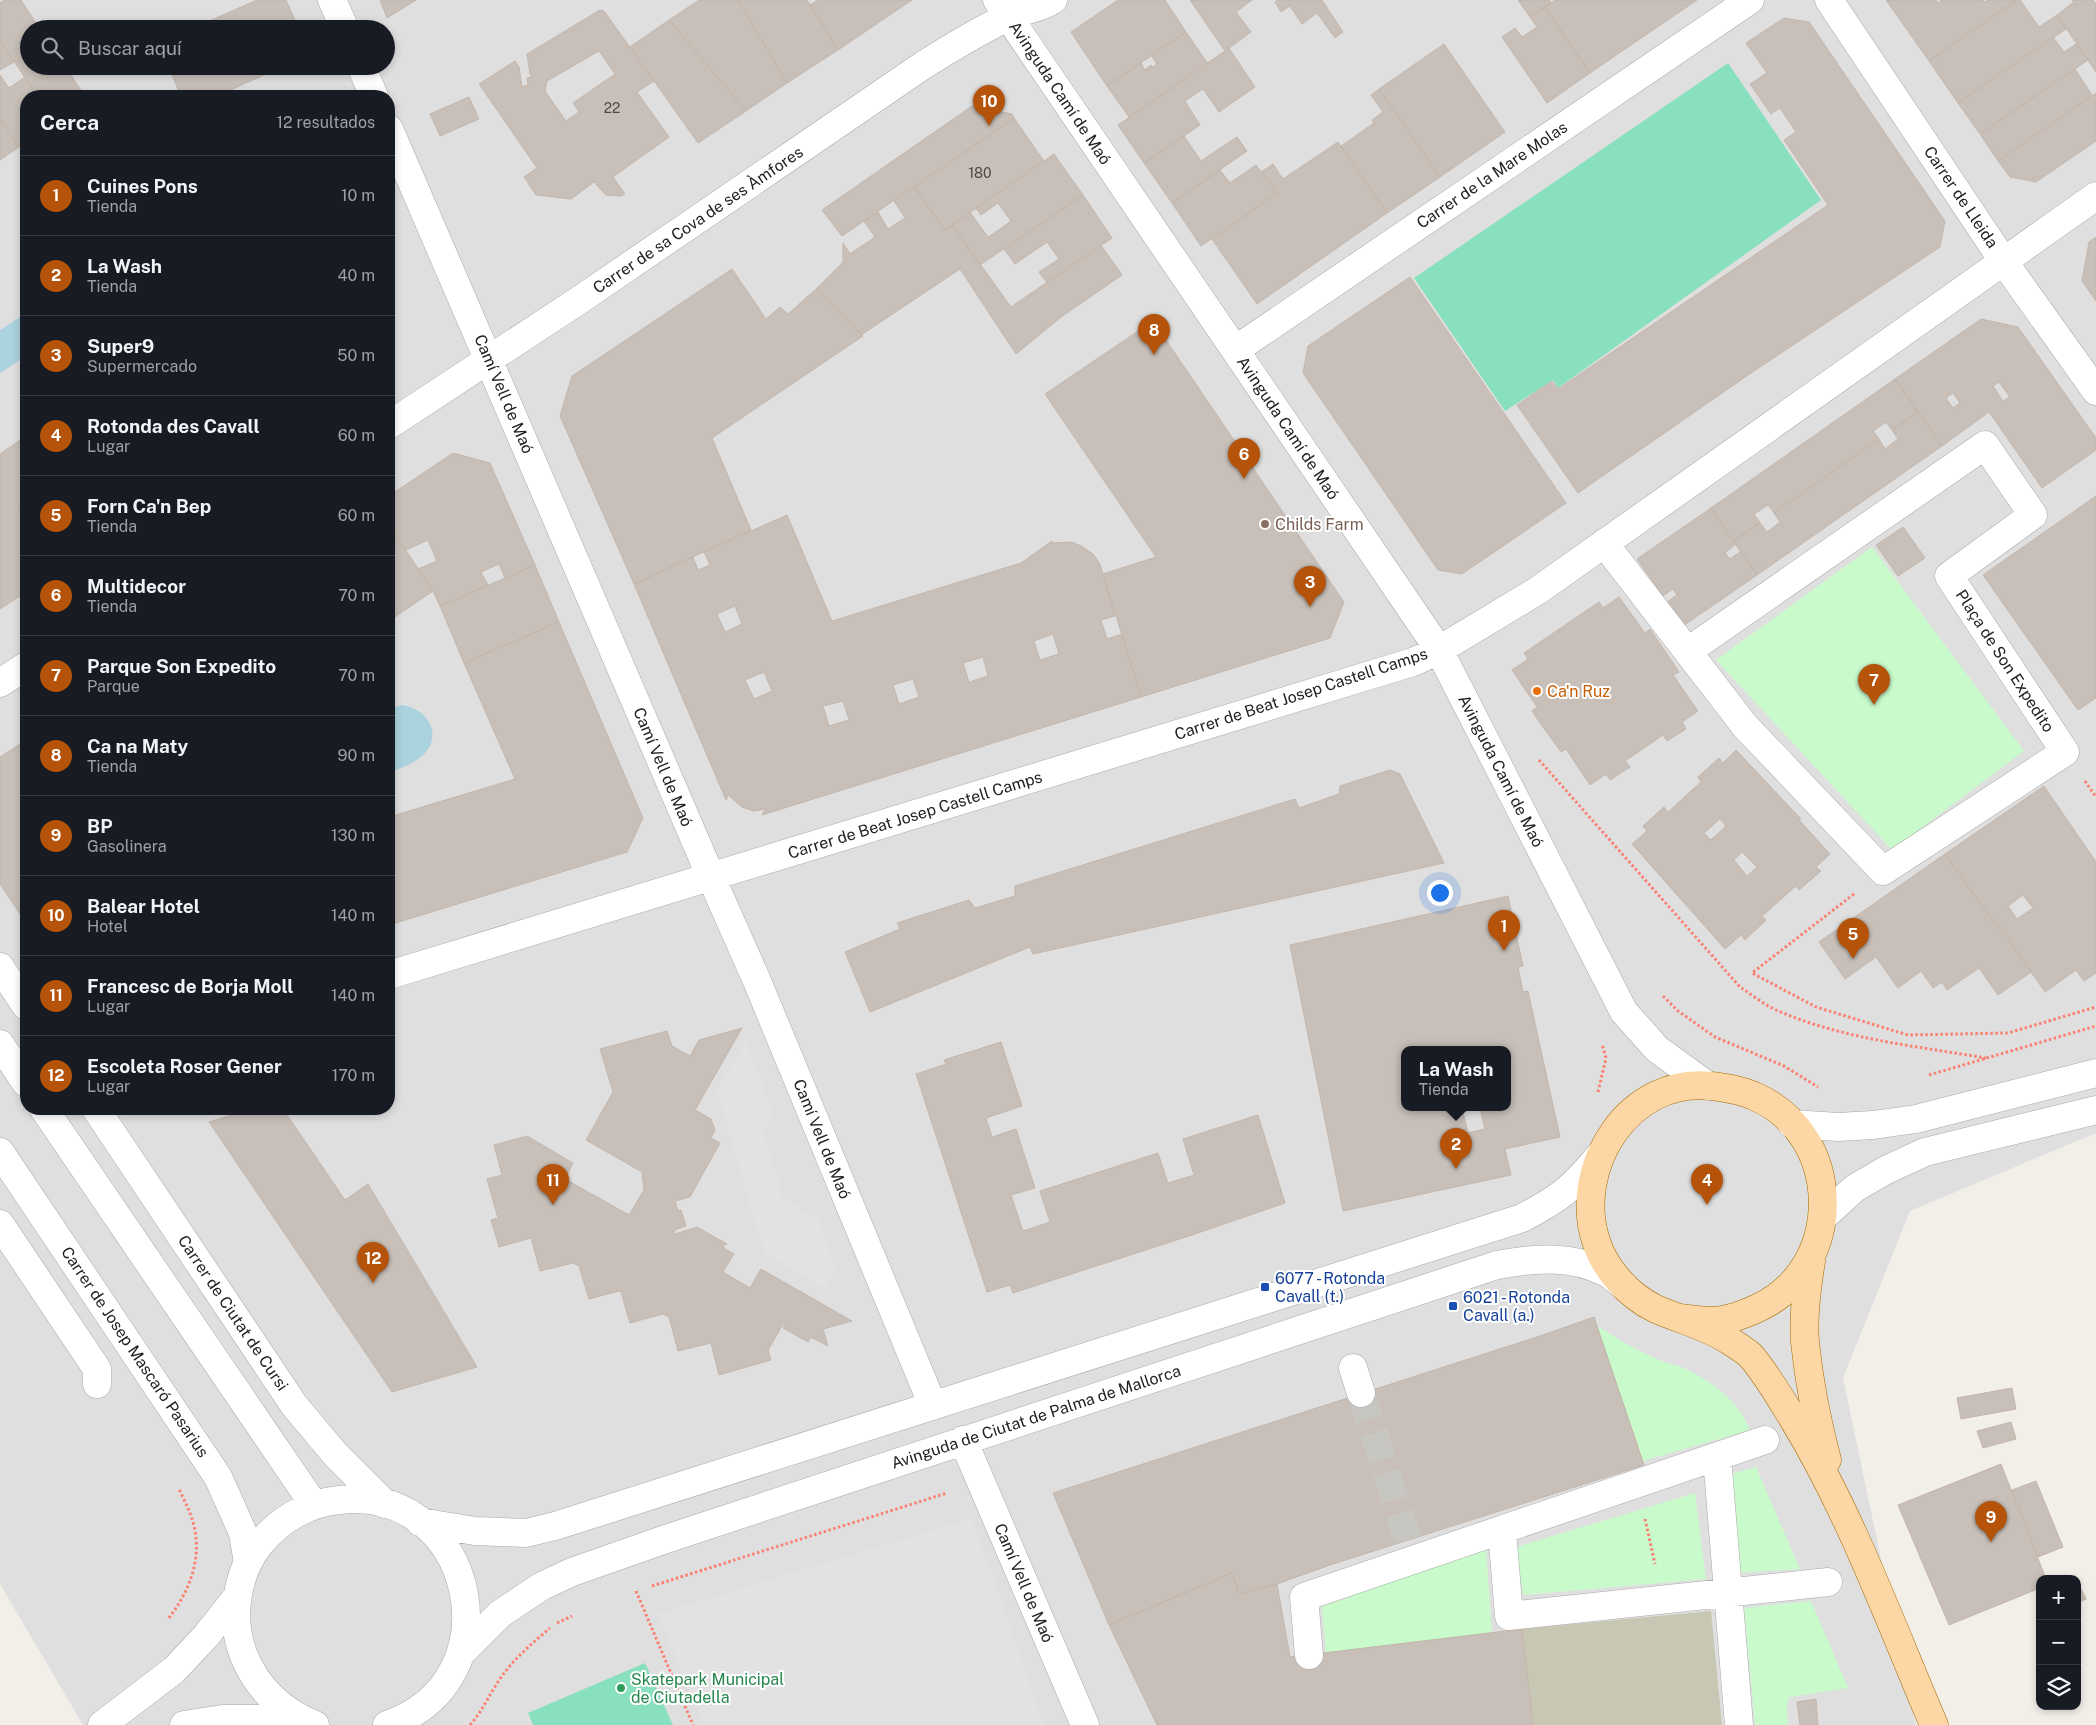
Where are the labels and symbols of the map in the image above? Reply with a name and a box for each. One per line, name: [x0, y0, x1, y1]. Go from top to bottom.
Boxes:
street label: Avinguda Camí de Maó: [1005, 18, 1115, 168]
pin: 10: [973, 85, 1005, 126]
house number: 22: [604, 100, 620, 116]
street label: Carrer de la Mare Molas: [1413, 117, 1571, 233]
street label: Carrer de sa Cova de ses Àmfores: [589, 142, 807, 298]
street label: Carrer de Lleida: [1920, 143, 2002, 251]
house number: 180: [968, 165, 992, 181]
pin: 8: [1138, 314, 1170, 355]
street label: Camí Vell de Maó: [470, 332, 538, 456]
street label: Avinguda Camí de Maó: [1233, 353, 1343, 503]
pin: 6: [1228, 438, 1260, 479]
place label: Childs Farm: [1275, 515, 1364, 534]
marker: Childs Farm: [1259, 518, 1271, 530]
pin: 3: [1294, 566, 1326, 607]
street label: Plaça de Son Expedito: [1952, 586, 2058, 736]
street label: Carrer de Beat Josep Castell Camps: [1172, 644, 1430, 744]
pin: 7: [1858, 664, 1890, 705]
place label: Ca'n Ruz: [1547, 682, 1610, 701]
marker: Ca'n Ruz: [1531, 685, 1543, 697]
street label: Avinguda Camí de Maó: [1454, 692, 1548, 850]
street label: Camí Vell de Maó: [629, 705, 697, 829]
street label: Carrer de Beat Josep Castell Camps: [786, 767, 1044, 863]
your location: [1427, 880, 1453, 906]
pin: 1: [1488, 910, 1520, 951]
pin: 5: [1837, 918, 1869, 959]
street label: Camí Vell de Maó: [789, 1076, 855, 1202]
pin: 2: [1440, 1128, 1472, 1169]
pin: 11: [537, 1164, 569, 1205]
pin: 4: [1691, 1164, 1723, 1205]
street label: Carrer de Ciutat de Cursi: [174, 1232, 292, 1394]
pin: 12: [357, 1242, 389, 1283]
street label: Carrer de Josep Mascaró Pasarius: [57, 1243, 213, 1461]
place label: 6077 - Rotonda Cavall (t.): [1275, 1269, 1385, 1306]
marker: 6077 - Rotonda Cavall (t.): [1259, 1281, 1271, 1293]
place label: 6021 - Rotonda Cavall (a.): [1463, 1288, 1570, 1325]
marker: 6021 - Rotonda Cavall (a.): [1447, 1300, 1459, 1312]
street label: Avinguda de Ciutat de Palma de Mallorca: [889, 1361, 1183, 1473]
pin: 9: [1975, 1501, 2007, 1542]
street label: Camí Vell de Maó: [990, 1521, 1058, 1645]
place label: Skatepark Municipal de Ciutadella: [631, 1670, 784, 1707]
marker: Skatepark Municipal de Ciutadella: [615, 1682, 627, 1694]

